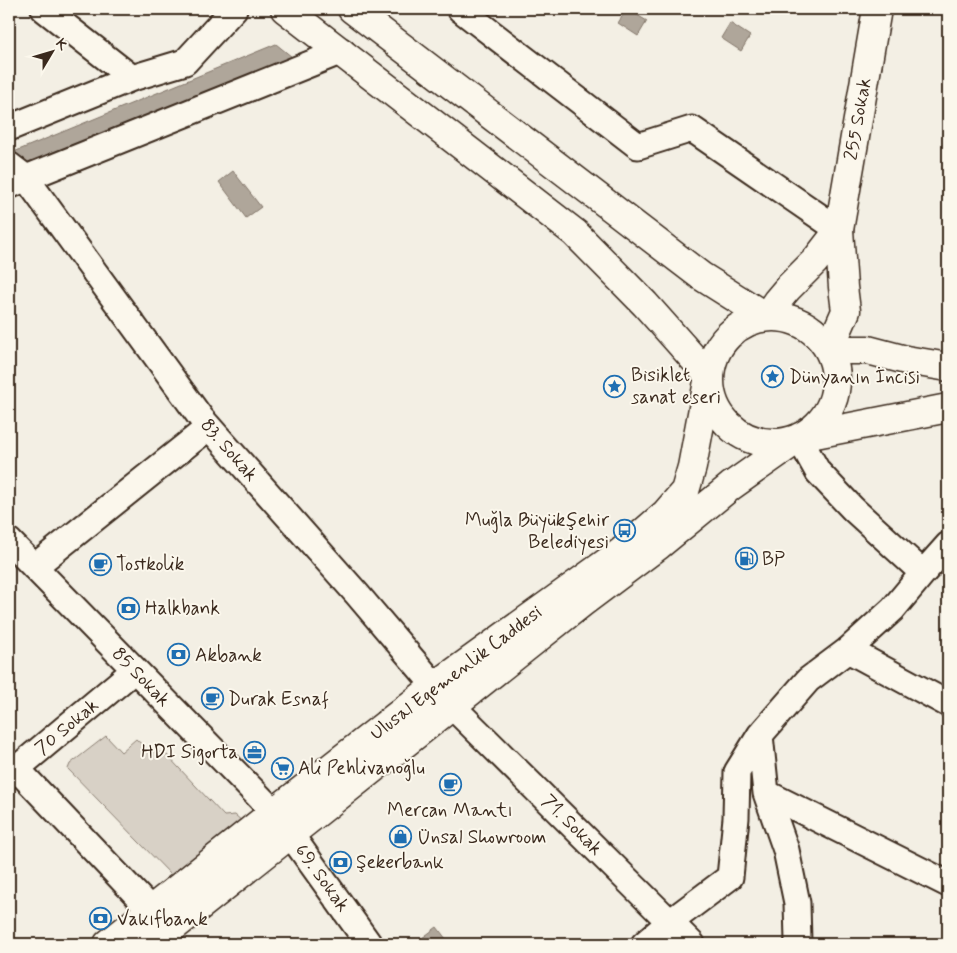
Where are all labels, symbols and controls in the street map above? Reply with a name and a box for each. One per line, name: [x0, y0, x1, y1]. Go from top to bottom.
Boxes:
north arrow: [28, 28, 78, 78]
text: K: [51, 35, 72, 55]
street label: 255 Sokak: [838, 76, 878, 162]
place label: Bisiklet sanat eseri: [631, 363, 721, 410]
place icon: Dünyanın İncisi: [761, 365, 785, 389]
place label: Dünyanın İncisi: [789, 365, 920, 390]
place icon: Bisiklet sanat eseri: [603, 374, 627, 398]
street label: 83. Sokak: [195, 413, 263, 487]
place label: Muğla Büyükşehir Belediyesi: [465, 508, 609, 556]
bus stop icon: Muğla Büyükşehir Belediyesi: [613, 519, 637, 543]
fuel station icon: BP: [734, 547, 758, 571]
place label: BP: [762, 547, 785, 572]
cafe icon: Tostkolik: [88, 552, 112, 576]
place label: Tostkolik: [116, 552, 185, 577]
bank icon: Halkbank: [117, 596, 141, 620]
place label: Halkbank: [145, 596, 220, 621]
street label: Ulusal Egemenlik Caddesi: [365, 600, 548, 747]
street label: 85 Sokak: [106, 642, 176, 712]
bank icon: Akbank: [167, 643, 191, 667]
place label: Akbank: [195, 643, 262, 668]
cafe icon: Durak Esnaf: [200, 687, 224, 711]
place label: Durak Esnaf: [228, 687, 329, 712]
street label: 70 Sokak: [30, 693, 104, 761]
place label: HDI Sigorta: [141, 740, 238, 766]
office icon: HDI Sigorta: [242, 740, 266, 764]
supermarket icon: Ali Pehlivanoğlu: [270, 756, 294, 780]
place label: Ali Pehlivanoğlu: [298, 756, 425, 782]
cafe icon: Mercan Mantı: [438, 772, 462, 796]
street label: 71. Sokak: [536, 789, 608, 861]
place label: Mercan Mantı: [387, 798, 513, 823]
shop icon: Ünsal Showroom: [389, 825, 413, 849]
place label: Ünsal Showroom: [417, 825, 546, 850]
street label: 69. Sokak: [289, 839, 355, 917]
bank icon: Şekerbank: [328, 850, 352, 874]
place label: Şekerbank: [356, 850, 444, 875]
bank icon: Vakıfbank: [89, 907, 113, 931]
place label: Vakıfbank: [117, 907, 208, 932]

